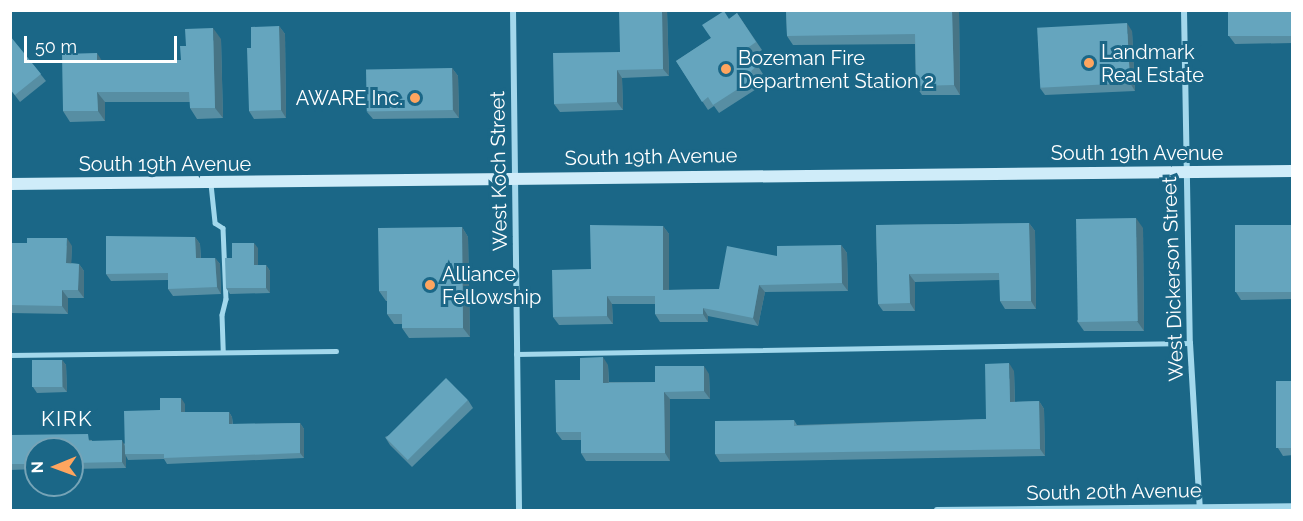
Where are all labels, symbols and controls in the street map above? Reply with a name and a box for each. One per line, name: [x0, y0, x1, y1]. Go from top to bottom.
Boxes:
scale bar: [27, 24, 180, 62]
text: 50 m: [35, 36, 77, 57]
place label: Landmark Real Estate: [1101, 40, 1205, 87]
place label: Bozeman Fire Department Station 2: [738, 46, 934, 93]
marker: Landmark Real Estate: [1082, 56, 1096, 70]
marker: Bozeman Fire Department Station 2: [719, 62, 733, 76]
place label: AWARE Inc.: [296, 86, 403, 110]
marker: AWARE Inc.: [408, 91, 422, 105]
street label: West Koch Street: [486, 91, 512, 251]
street label: South 19th Avenue: [1050, 141, 1224, 165]
street label: South 19th Avenue: [564, 143, 738, 171]
street label: South 19th Avenue: [78, 152, 252, 176]
street label: West Dickerson Street: [1157, 176, 1189, 382]
place label: Alliance Fellowship: [442, 262, 541, 309]
marker: Alliance Fellowship: [423, 278, 437, 292]
district label: KIRK: [41, 406, 93, 432]
north arrow: [24, 437, 84, 497]
text: N: [28, 461, 47, 474]
street label: South 20th Avenue: [1026, 478, 1202, 506]

